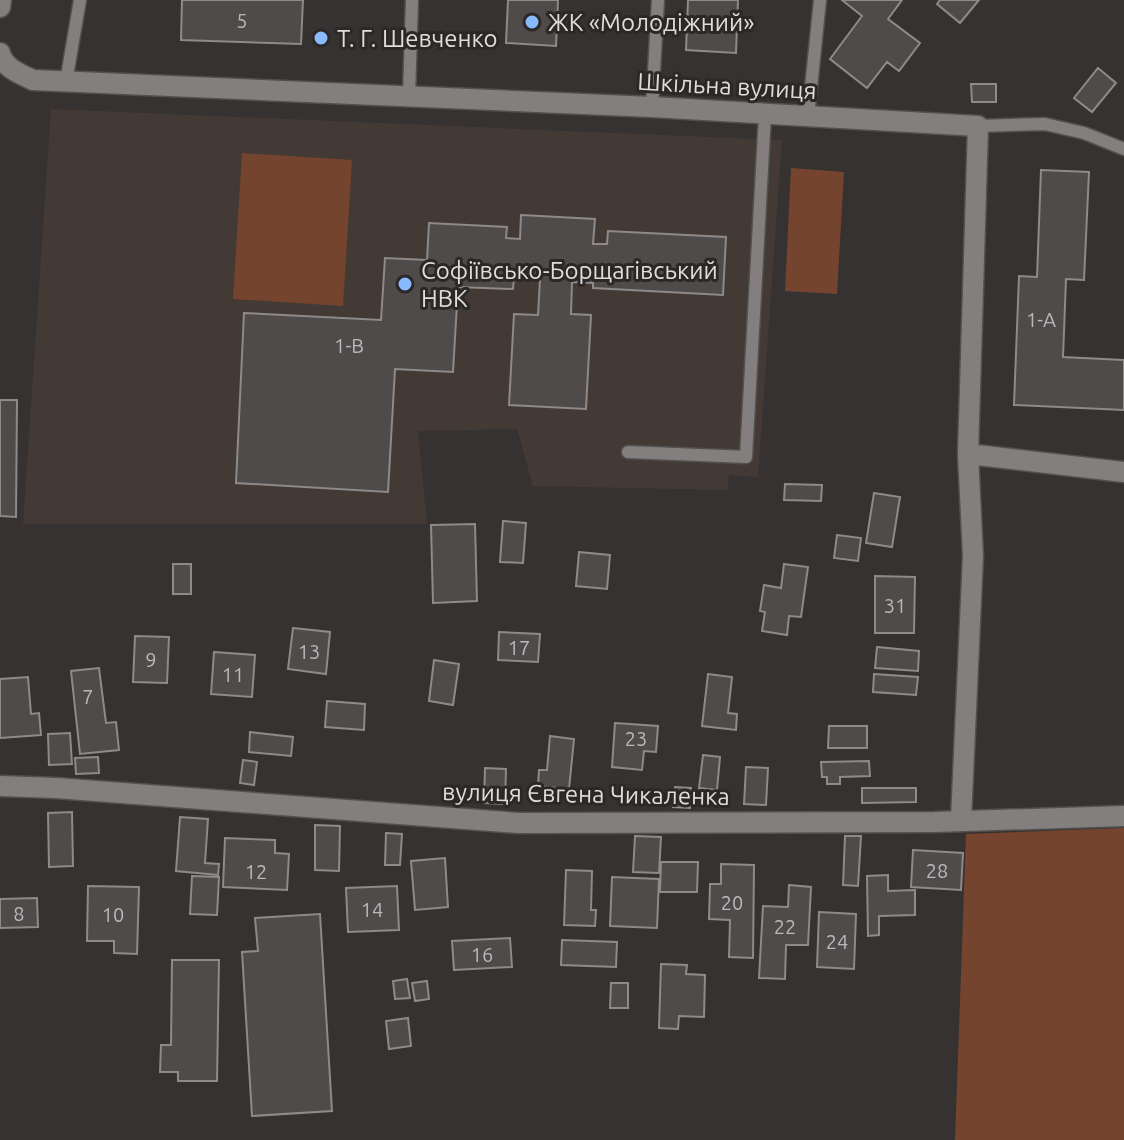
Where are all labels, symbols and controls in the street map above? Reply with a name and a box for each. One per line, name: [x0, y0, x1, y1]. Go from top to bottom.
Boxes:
house number: 5: [236, 9, 248, 32]
place label: ЖК «Молодіжний»: [548, 9, 754, 36]
marker: ЖК «Молодіжний»: [523, 13, 541, 31]
place label: Т. Г. Шевченко: [337, 25, 498, 52]
marker: Т. Г. Шевченко: [312, 29, 330, 47]
street label: Шкільна вулиця: [637, 68, 817, 104]
place label: Софіївсько-Борщагівський НВК: [421, 257, 718, 312]
marker: Софіївсько-Борщагівський НВК: [396, 275, 414, 293]
house number: 1-А: [1026, 308, 1056, 331]
house number: 1-В: [334, 334, 364, 357]
house number: 31: [884, 594, 906, 617]
house number: 17: [508, 636, 530, 659]
house number: 13: [298, 640, 320, 663]
house number: 9: [145, 648, 157, 671]
house number: 11: [222, 663, 244, 686]
house number: 7: [82, 685, 94, 708]
house number: 23: [625, 727, 647, 750]
street label: вулиця Євгена Чикаленка: [442, 778, 730, 810]
house number: 28: [926, 859, 948, 882]
house number: 12: [245, 860, 267, 883]
house number: 20: [721, 891, 743, 914]
house number: 14: [361, 898, 383, 921]
house number: 8: [13, 902, 25, 925]
house number: 10: [102, 903, 124, 926]
house number: 22: [774, 915, 796, 938]
house number: 24: [826, 930, 848, 953]
house number: 16: [471, 943, 493, 966]

